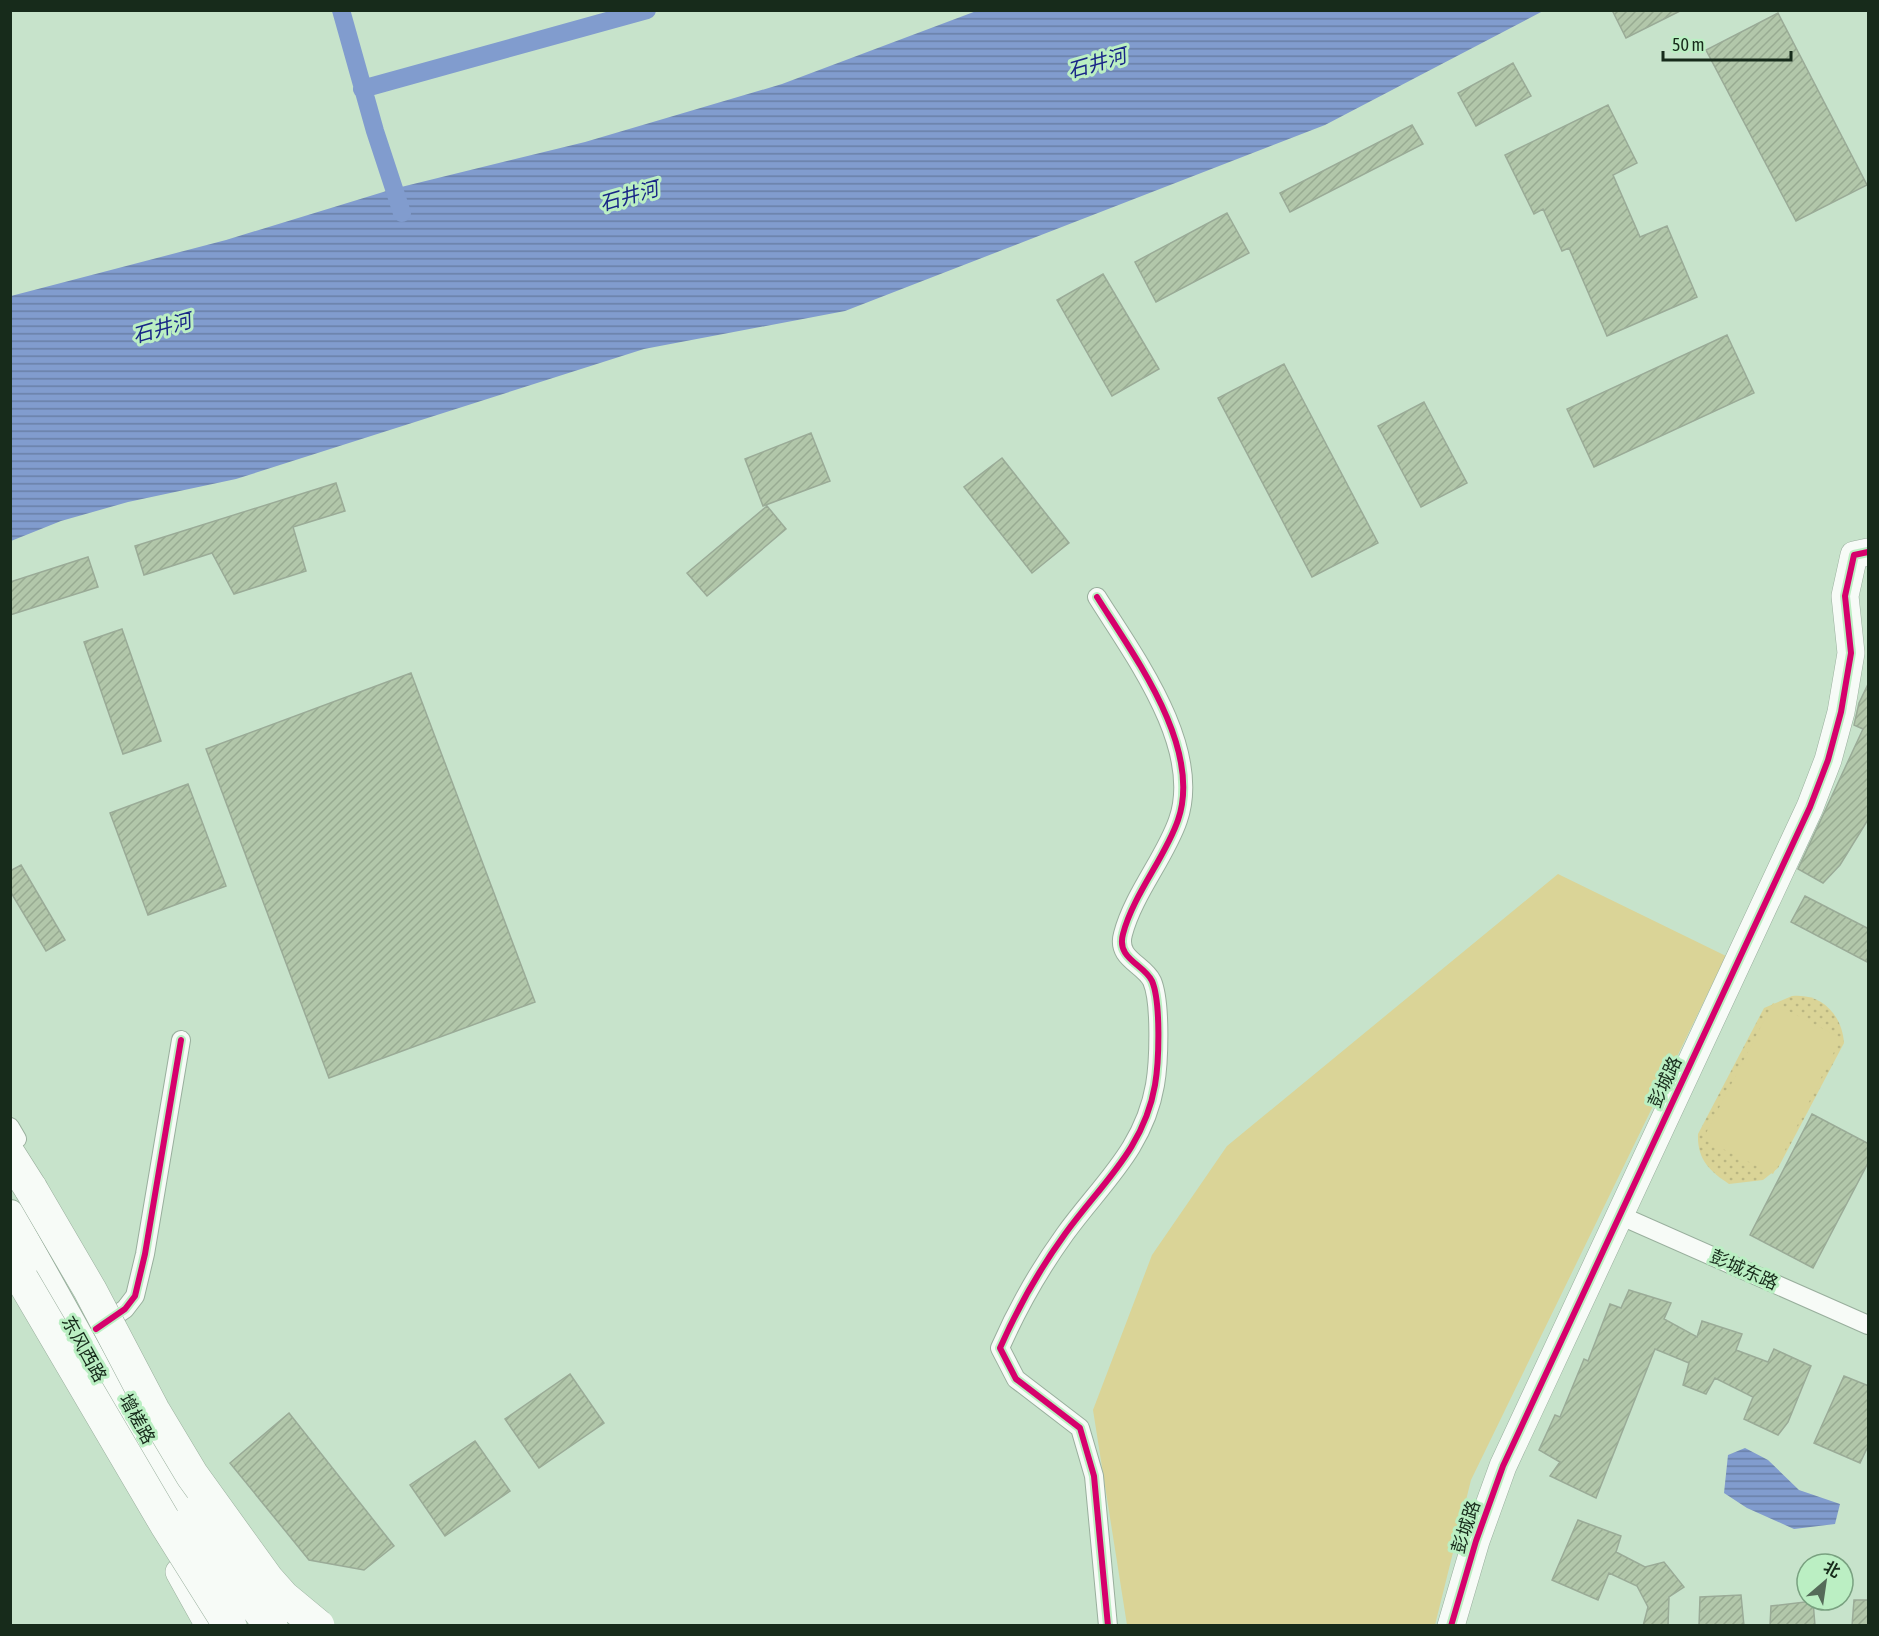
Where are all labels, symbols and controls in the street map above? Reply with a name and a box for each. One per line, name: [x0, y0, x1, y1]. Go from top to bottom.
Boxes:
scale bar: [1663, 24, 1790, 62]
text: 50 m: [1672, 34, 1704, 55]
water label: 石井河: [1065, 42, 1133, 82]
water label: 石井河: [597, 175, 665, 215]
water label: 石井河: [130, 307, 198, 347]
street label: 彭城路: [1644, 1053, 1685, 1111]
street label: 彭城东路: [1707, 1245, 1781, 1294]
street label: 东风西路: [58, 1312, 111, 1385]
street label: 增槎路: [115, 1390, 160, 1447]
street label: 彭城路: [1447, 1498, 1484, 1556]
north arrow: [1795, 1552, 1855, 1612]
text: 北: [1821, 1557, 1844, 1581]

